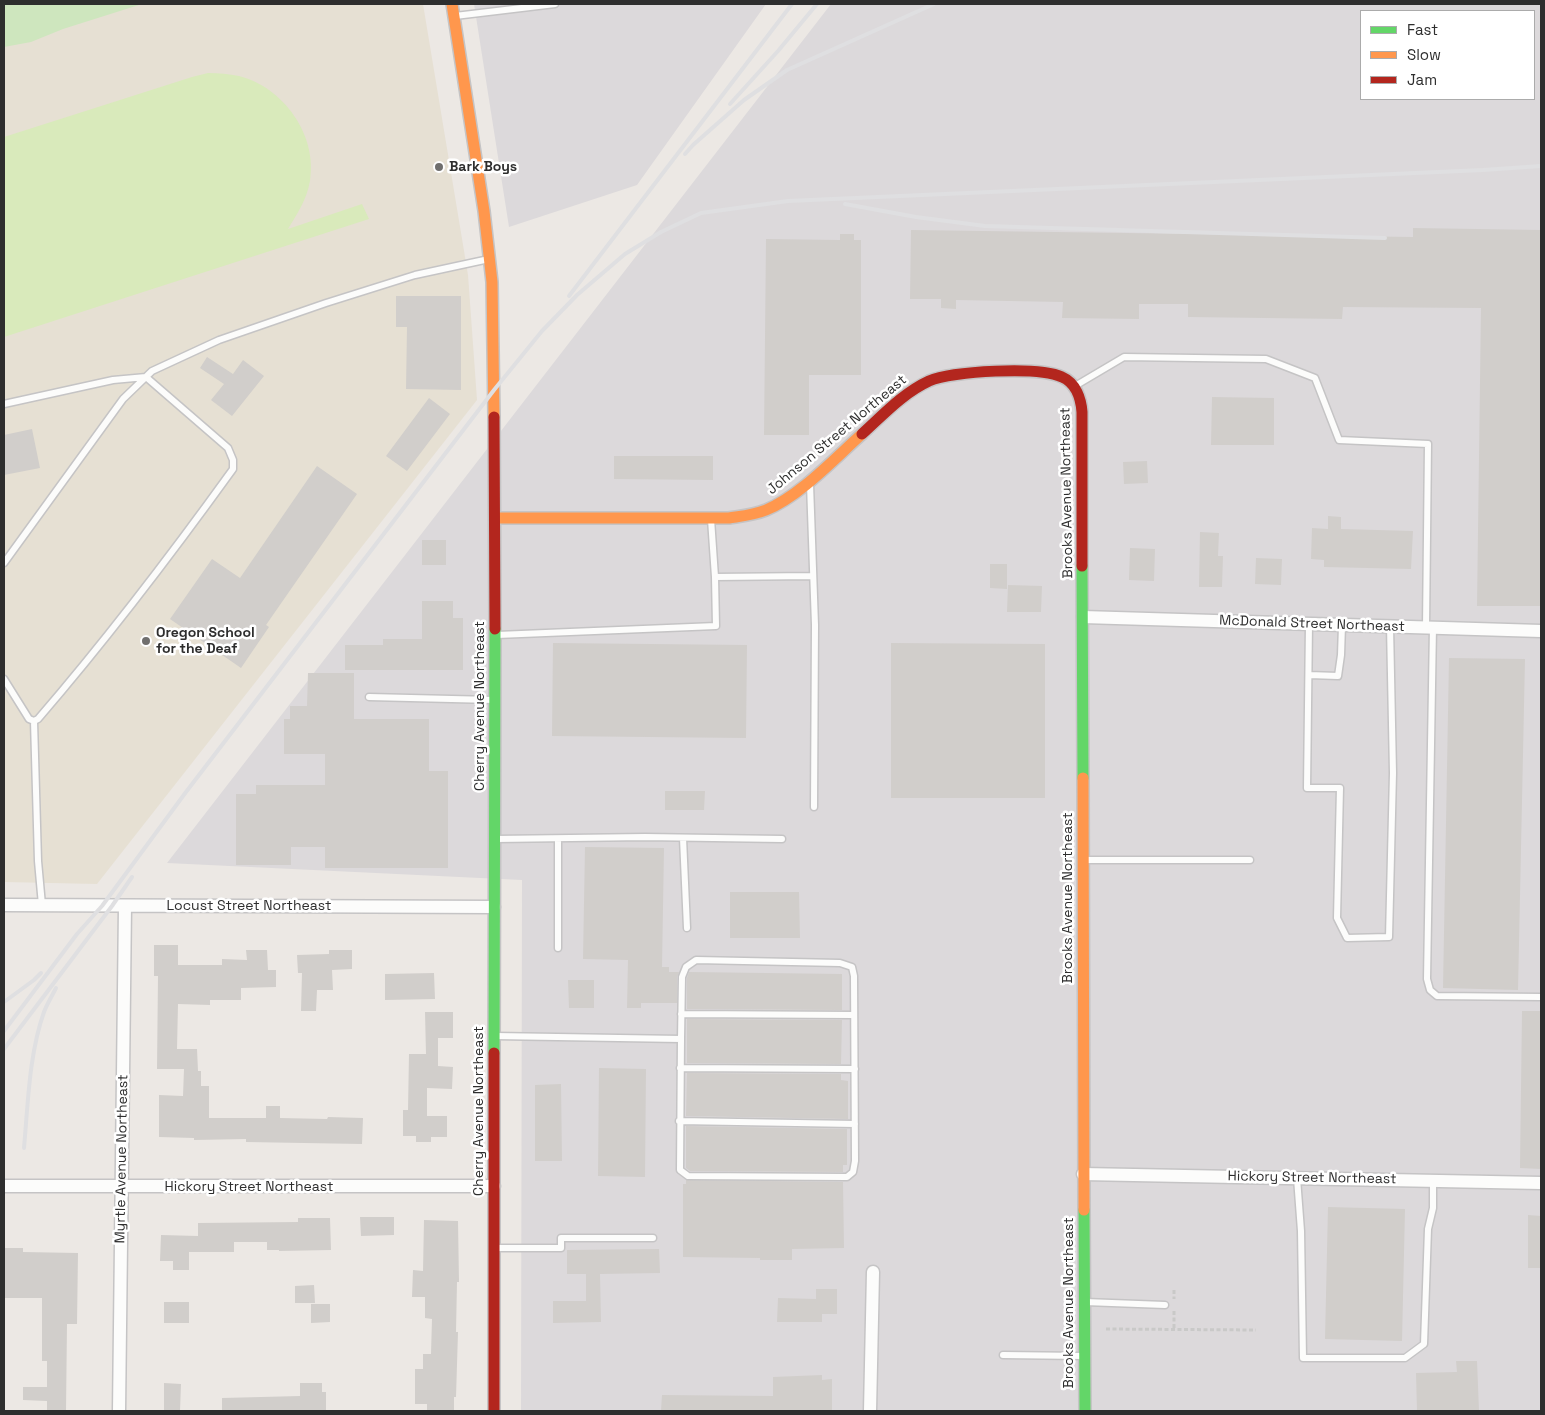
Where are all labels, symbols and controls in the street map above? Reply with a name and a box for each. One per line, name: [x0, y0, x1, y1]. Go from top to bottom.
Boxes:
legend: [1360, 10, 1535, 100]
text: Fast: [1407, 20, 1438, 39]
text: Slow: [1407, 45, 1441, 64]
text: Jam: [1407, 70, 1437, 89]
place label: Bark Boys: [449, 159, 517, 175]
marker: Bark Boys: [433, 161, 445, 173]
street label: Johnson Street Northeast: [764, 372, 910, 498]
street label: Brooks Avenue Northeast: [1057, 407, 1077, 579]
street label: McDonald Street Northeast: [1219, 612, 1405, 636]
street label: Cherry Avenue Northeast: [472, 621, 488, 791]
place label: Oregon School for the Deaf: [156, 625, 255, 658]
marker: Oregon School for the Deaf: [140, 635, 152, 647]
street label: Brooks Avenue Northeast: [1060, 812, 1076, 984]
street label: Locust Street Northeast: [166, 898, 332, 914]
street label: Cherry Avenue Northeast: [471, 1026, 487, 1196]
street label: Myrtle Avenue Northeast: [112, 1074, 132, 1244]
street label: Hickory Street Northeast: [1227, 1168, 1397, 1188]
street label: Hickory Street Northeast: [165, 1179, 333, 1195]
street label: Brooks Avenue Northeast: [1061, 1217, 1077, 1389]

